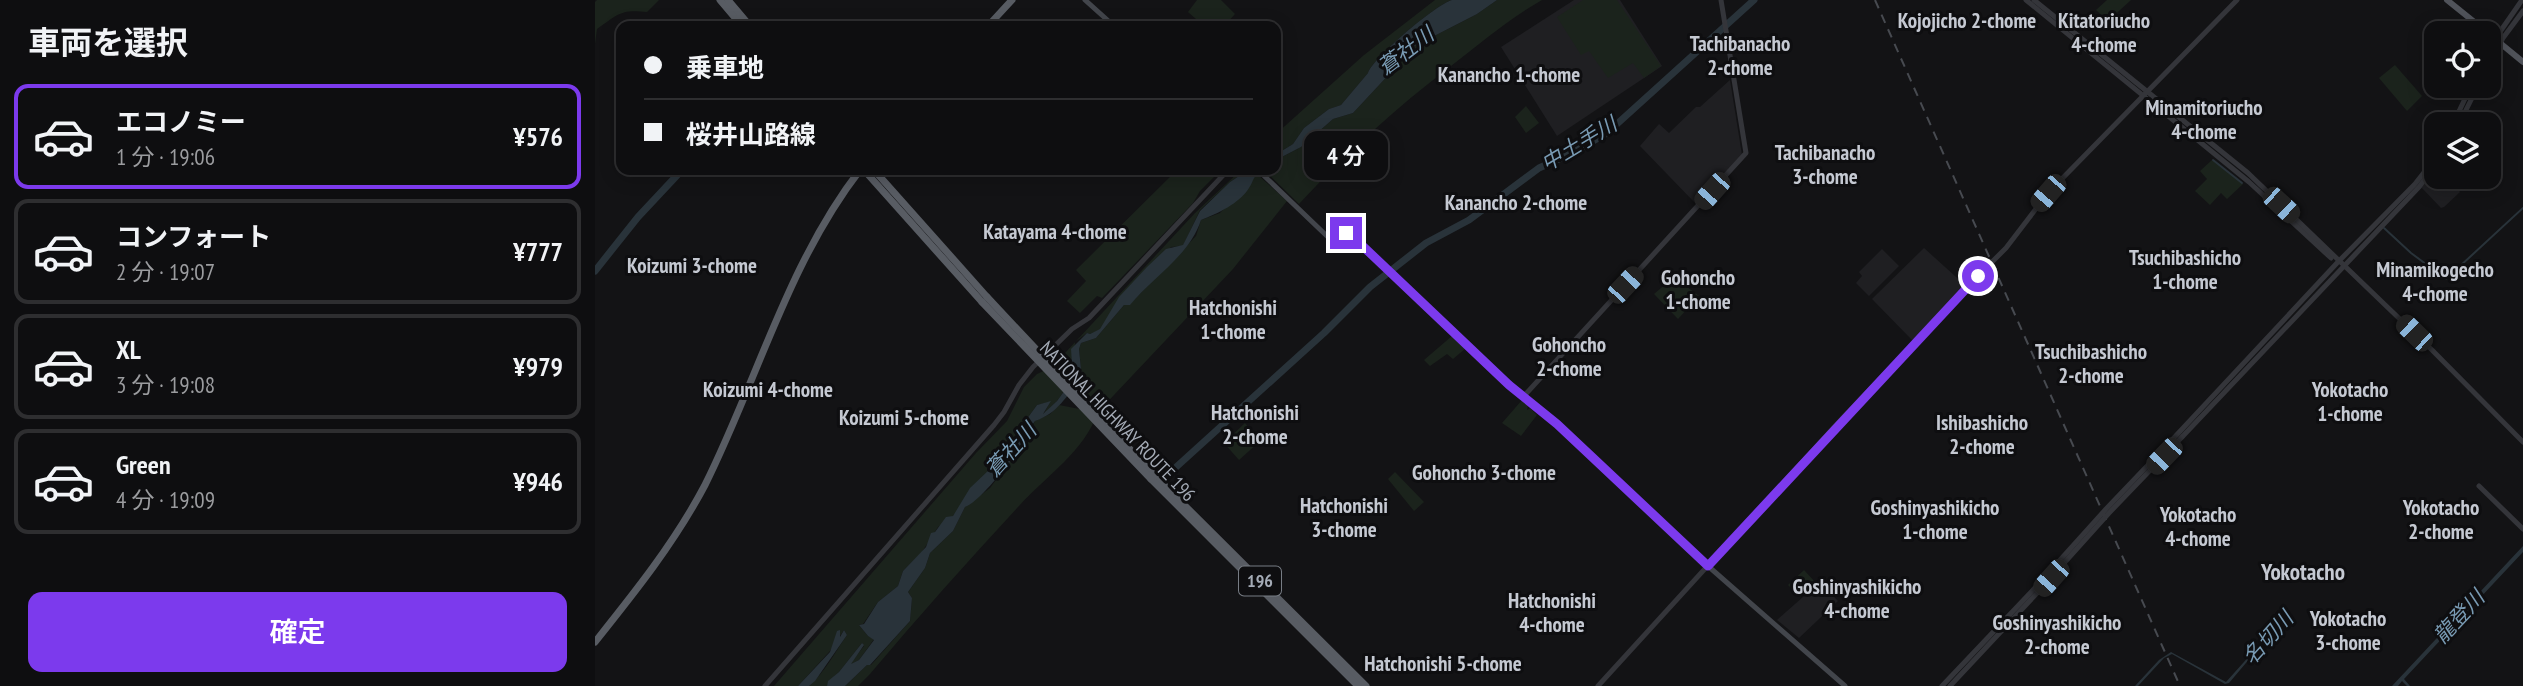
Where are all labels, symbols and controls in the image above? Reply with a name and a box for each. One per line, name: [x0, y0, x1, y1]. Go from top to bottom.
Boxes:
district label: Kojojicho 2-chome: [1898, 7, 2036, 34]
district label: Kitatoriucho 4-chome: [2058, 7, 2150, 58]
water label: 蒼社川: [1372, 20, 1441, 80]
text: 車両を選択: [28, 21, 188, 63]
map controls: [2424, 21, 2501, 189]
button: locate: [2424, 21, 2501, 98]
district label: Tachibanacho 2-chome: [1690, 30, 1790, 81]
text: 乗車地: [686, 51, 764, 84]
district label: Kanancho 1-chome: [1438, 61, 1580, 88]
district label: Minamitoriucho 4-chome: [2145, 94, 2263, 145]
icon: car: [32, 105, 95, 168]
text: エコノミー: [116, 105, 246, 138]
water label: 中土手川: [1536, 109, 1623, 177]
button: layers: [2424, 112, 2501, 189]
text: 桜井山路線: [686, 118, 816, 151]
text: ¥576: [513, 120, 563, 153]
callout: 4 分: [1304, 132, 1388, 180]
district label: Tachibanacho 3-chome: [1775, 139, 1875, 190]
text: 4 分: [1327, 141, 1365, 170]
text: 1 分 · 19:06: [116, 142, 215, 171]
car: [1691, 168, 1734, 214]
car: [2027, 170, 2070, 216]
car: [2259, 183, 2304, 227]
district label: Kanancho 2-chome: [1445, 189, 1587, 216]
route end: [1330, 217, 1362, 249]
district label: Katayama 4-chome: [983, 218, 1127, 245]
icon: car: [32, 220, 95, 283]
text: コンフォート: [116, 220, 271, 253]
text: ¥777: [513, 235, 563, 268]
district label: Tsuchibashicho 1-chome: [2129, 244, 2241, 295]
district label: Koizumi 3-chome: [627, 252, 757, 279]
district label: Minamikogecho 4-chome: [2376, 256, 2494, 307]
text: 2 分 · 19:07: [116, 257, 215, 286]
route start: [1962, 260, 1994, 292]
car: [1603, 262, 1648, 308]
district label: Gohoncho 1-chome: [1661, 264, 1735, 315]
district label: Hatchonishi 1-chome: [1189, 294, 1277, 345]
car: [2392, 311, 2437, 355]
district label: Gohoncho 2-chome: [1532, 331, 1606, 382]
text: XL: [116, 333, 141, 366]
icon: car: [32, 335, 95, 398]
street label: NATIONAL HIGHWAY ROUTE 196: [1035, 336, 1201, 506]
district label: Tsuchibashicho 2-chome: [2035, 338, 2147, 389]
text: ¥979: [513, 350, 563, 383]
text: 3 分 · 19:08: [116, 370, 215, 399]
district label: Koizumi 4-chome: [703, 376, 833, 403]
district label: Yokotacho 1-chome: [2311, 376, 2388, 427]
district label: Hatchonishi 2-chome: [1211, 399, 1299, 450]
district label: Koizumi 5-chome: [839, 404, 969, 431]
district label: Ishibashicho 2-chome: [1936, 409, 2028, 460]
water label: 蒼社川: [980, 416, 1043, 482]
car: [2142, 434, 2187, 478]
text: Green: [116, 448, 171, 481]
icon: car: [32, 450, 95, 513]
district label: Gohoncho 3-chome: [1412, 459, 1556, 486]
text: ¥946: [513, 465, 563, 498]
text: 4 分 · 19:09: [116, 485, 215, 514]
district label: Hatchonishi 3-chome: [1300, 492, 1388, 543]
district label: Goshinyashikicho 1-chome: [1871, 494, 1999, 545]
district label: Yokotacho 2-chome: [2402, 494, 2479, 545]
district label: Yokotacho 4-chome: [2159, 501, 2236, 552]
car: [2030, 555, 2073, 601]
district label: Yokotacho: [2260, 557, 2345, 586]
road number: 196: [1239, 566, 1281, 596]
district label: Goshinyashikicho 4-chome: [1793, 573, 1921, 624]
water label: 龍登川: [2427, 583, 2491, 649]
district label: Hatchonishi 4-chome: [1508, 587, 1596, 638]
button: 確定: [28, 592, 567, 672]
water label: 名切川: [2237, 604, 2300, 670]
district label: Yokotacho 3-chome: [2309, 605, 2386, 656]
district label: Goshinyashikicho 2-chome: [1993, 609, 2121, 660]
district label: Hatchonishi 5-chome: [1364, 650, 1522, 677]

